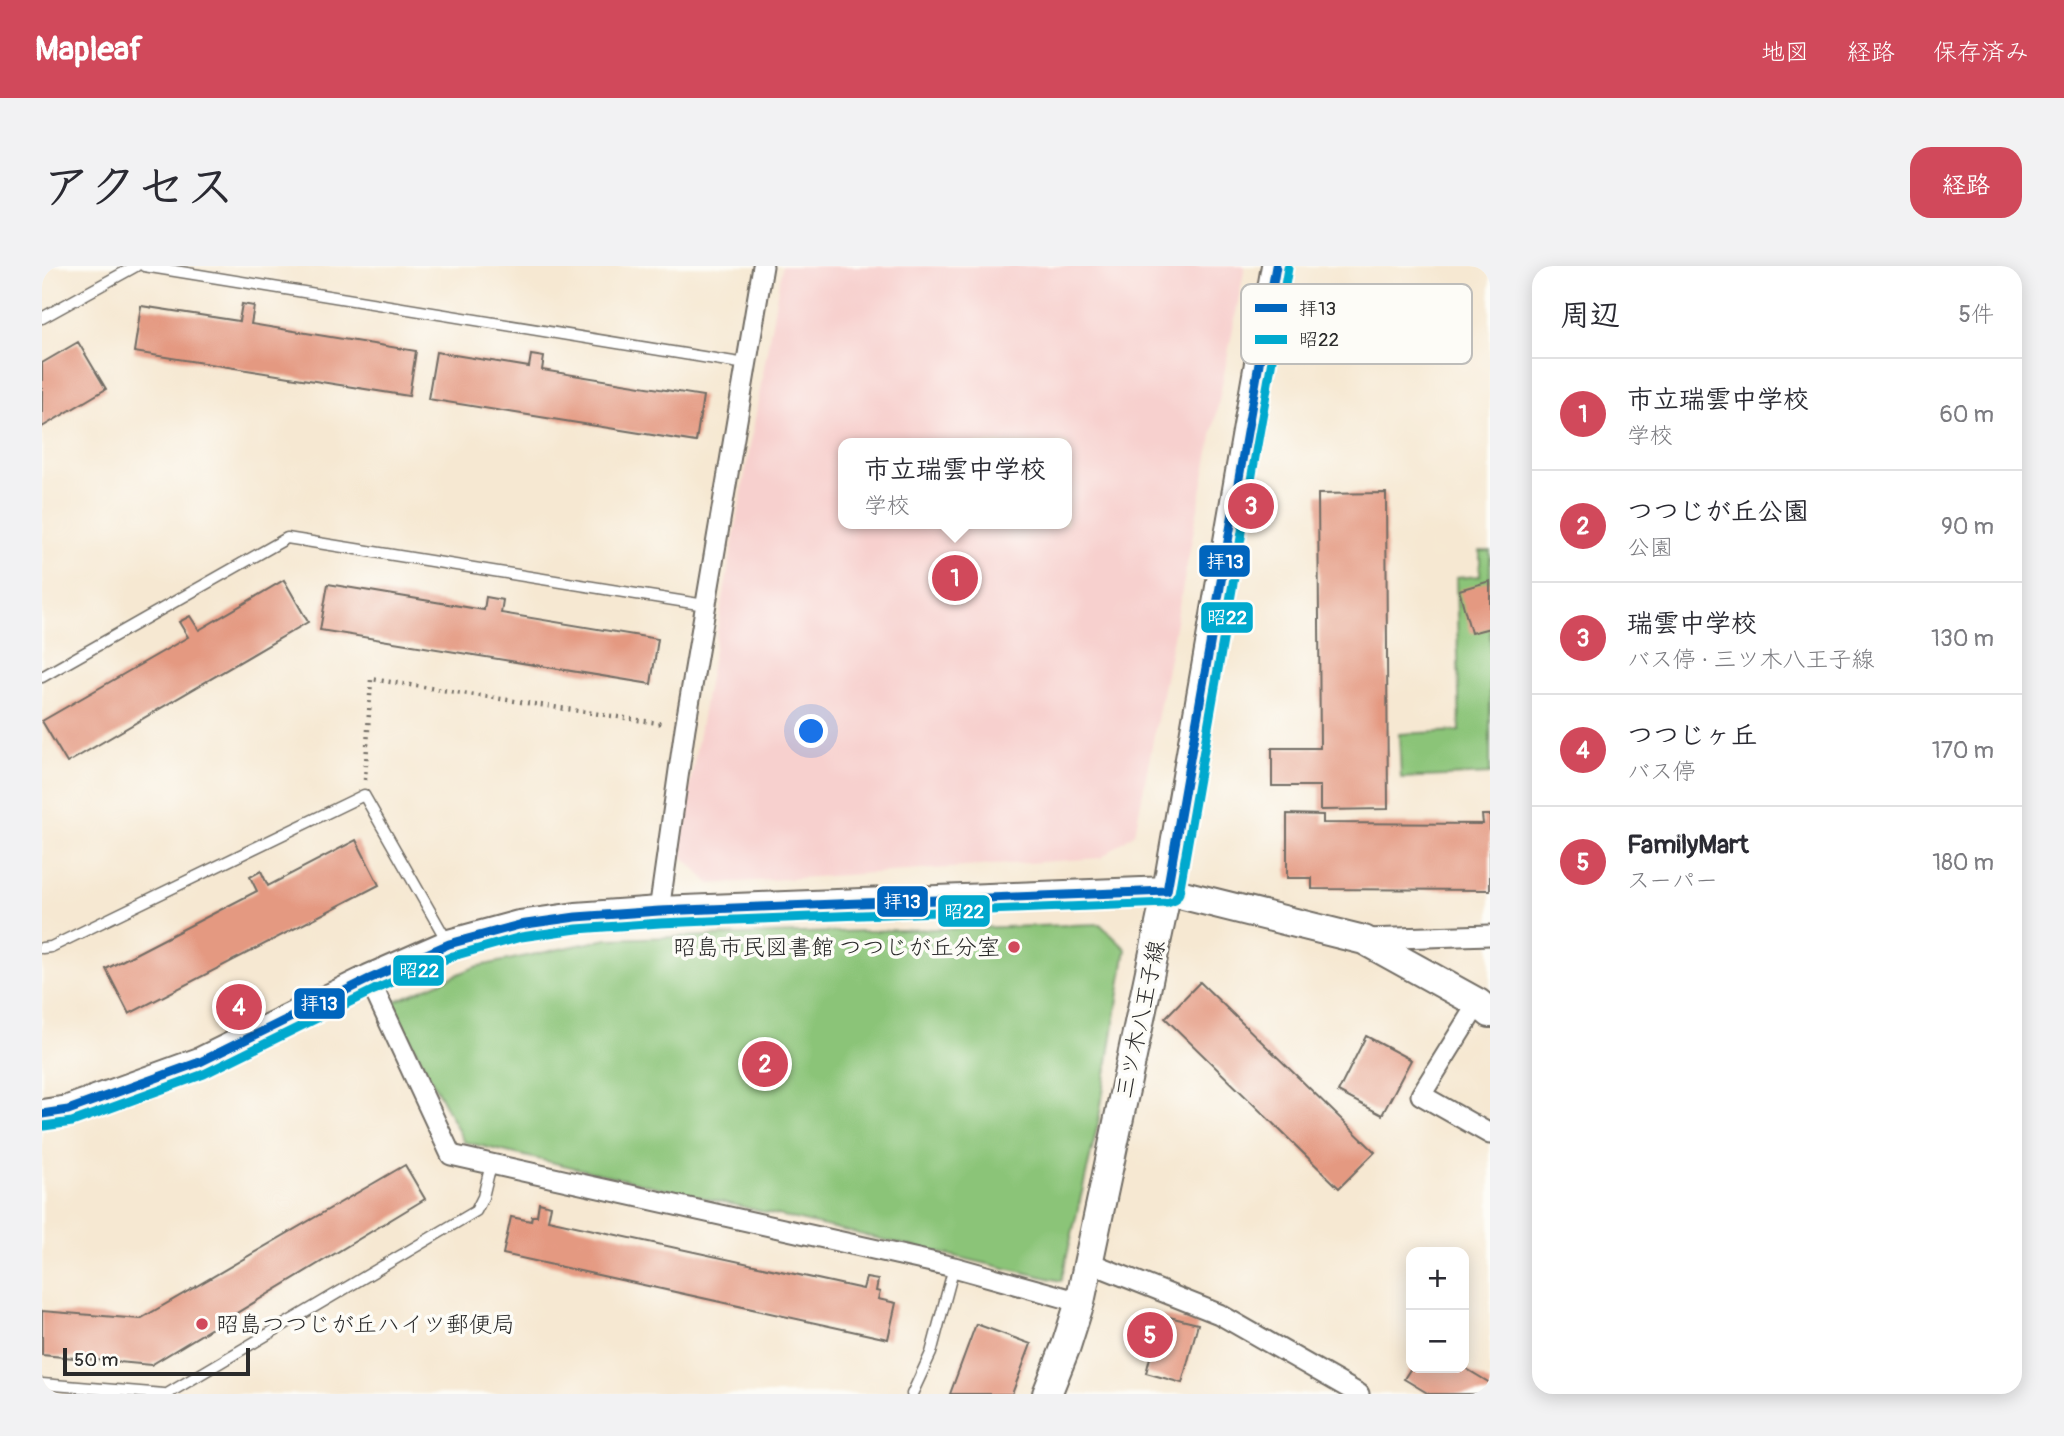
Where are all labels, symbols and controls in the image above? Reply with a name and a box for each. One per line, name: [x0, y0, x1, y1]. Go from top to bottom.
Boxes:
text: Mapleaf: [35, 29, 143, 70]
text: 地図: [1761, 38, 1809, 67]
text: 経路: [1847, 38, 1895, 67]
text: 保存済み: [1933, 38, 2029, 67]
button: 経路: [1910, 147, 2022, 218]
text: アクセス: [42, 157, 235, 218]
legend: [1241, 284, 1472, 364]
text: 拝13: [1299, 297, 1336, 321]
text: 周辺: [1560, 297, 1620, 334]
text: 5件: [1959, 300, 1994, 329]
text: 昭22: [1299, 328, 1339, 352]
text: 市立瑞雲中学校: [1627, 384, 1809, 416]
text: 1: [1579, 400, 1588, 429]
text: 60 m: [1939, 400, 1994, 429]
text: 学校: [1627, 421, 1673, 450]
popup: [838, 438, 1072, 529]
text: 市立瑞雲中学校: [864, 454, 1046, 486]
pin: 3: [1228, 480, 1274, 532]
text: 学校: [864, 491, 910, 520]
text: つつじが丘公園: [1627, 496, 1809, 528]
text: 2: [1577, 512, 1589, 541]
text: 90 m: [1941, 512, 1994, 541]
text: 公園: [1627, 533, 1673, 562]
line badge: 拝13: [1198, 544, 1251, 578]
text: 拝13: [1206, 550, 1244, 574]
pin: 1: [932, 552, 978, 604]
line badge: 昭22: [1200, 601, 1254, 634]
text: 昭22: [1207, 606, 1247, 630]
text: 瑞雲中学校: [1627, 608, 1757, 640]
text: 3: [1577, 624, 1589, 653]
text: 130 m: [1931, 624, 1994, 653]
text: バス停 · 三ツ木八王子線: [1627, 645, 1874, 674]
your location: [794, 714, 828, 748]
text: つつじヶ丘: [1627, 720, 1757, 752]
text: 4: [1576, 736, 1590, 765]
text: 170 m: [1932, 736, 1994, 765]
text: バス停: [1627, 757, 1696, 786]
text: FamilyMart: [1627, 829, 1749, 861]
text: 5: [1577, 848, 1589, 877]
text: 180 m: [1932, 848, 1994, 877]
text: スーパー: [1627, 866, 1718, 895]
line badge: 拝13: [876, 885, 929, 918]
text: 拝13: [883, 890, 921, 914]
line badge: 昭22: [937, 894, 991, 928]
text: 昭22: [944, 900, 984, 924]
place label: 昭島市民図書館 つつじが丘分室: [673, 933, 1000, 962]
street label: 三ツ木八王子線: [1110, 937, 1171, 1101]
marker: 昭島市民図書館 つつじが丘分室: [1006, 939, 1022, 955]
line badge: 昭22: [392, 954, 445, 987]
text: 昭22: [399, 959, 439, 983]
pin: 4: [216, 981, 262, 1033]
line badge: 拝13: [293, 987, 346, 1020]
text: 拝13: [300, 992, 338, 1016]
pin: 2: [742, 1038, 788, 1090]
map controls: [1406, 1247, 1469, 1373]
button: +: [1406, 1247, 1469, 1310]
pin: 5: [1127, 1309, 1173, 1361]
place label: 昭島つつじが丘ハイツ郵便局: [216, 1310, 515, 1339]
button: −: [1406, 1310, 1469, 1373]
marker: 昭島つつじが丘ハイツ郵便局: [194, 1316, 210, 1332]
scale bar: [63, 1345, 250, 1377]
text: 50 m: [74, 1348, 118, 1372]

